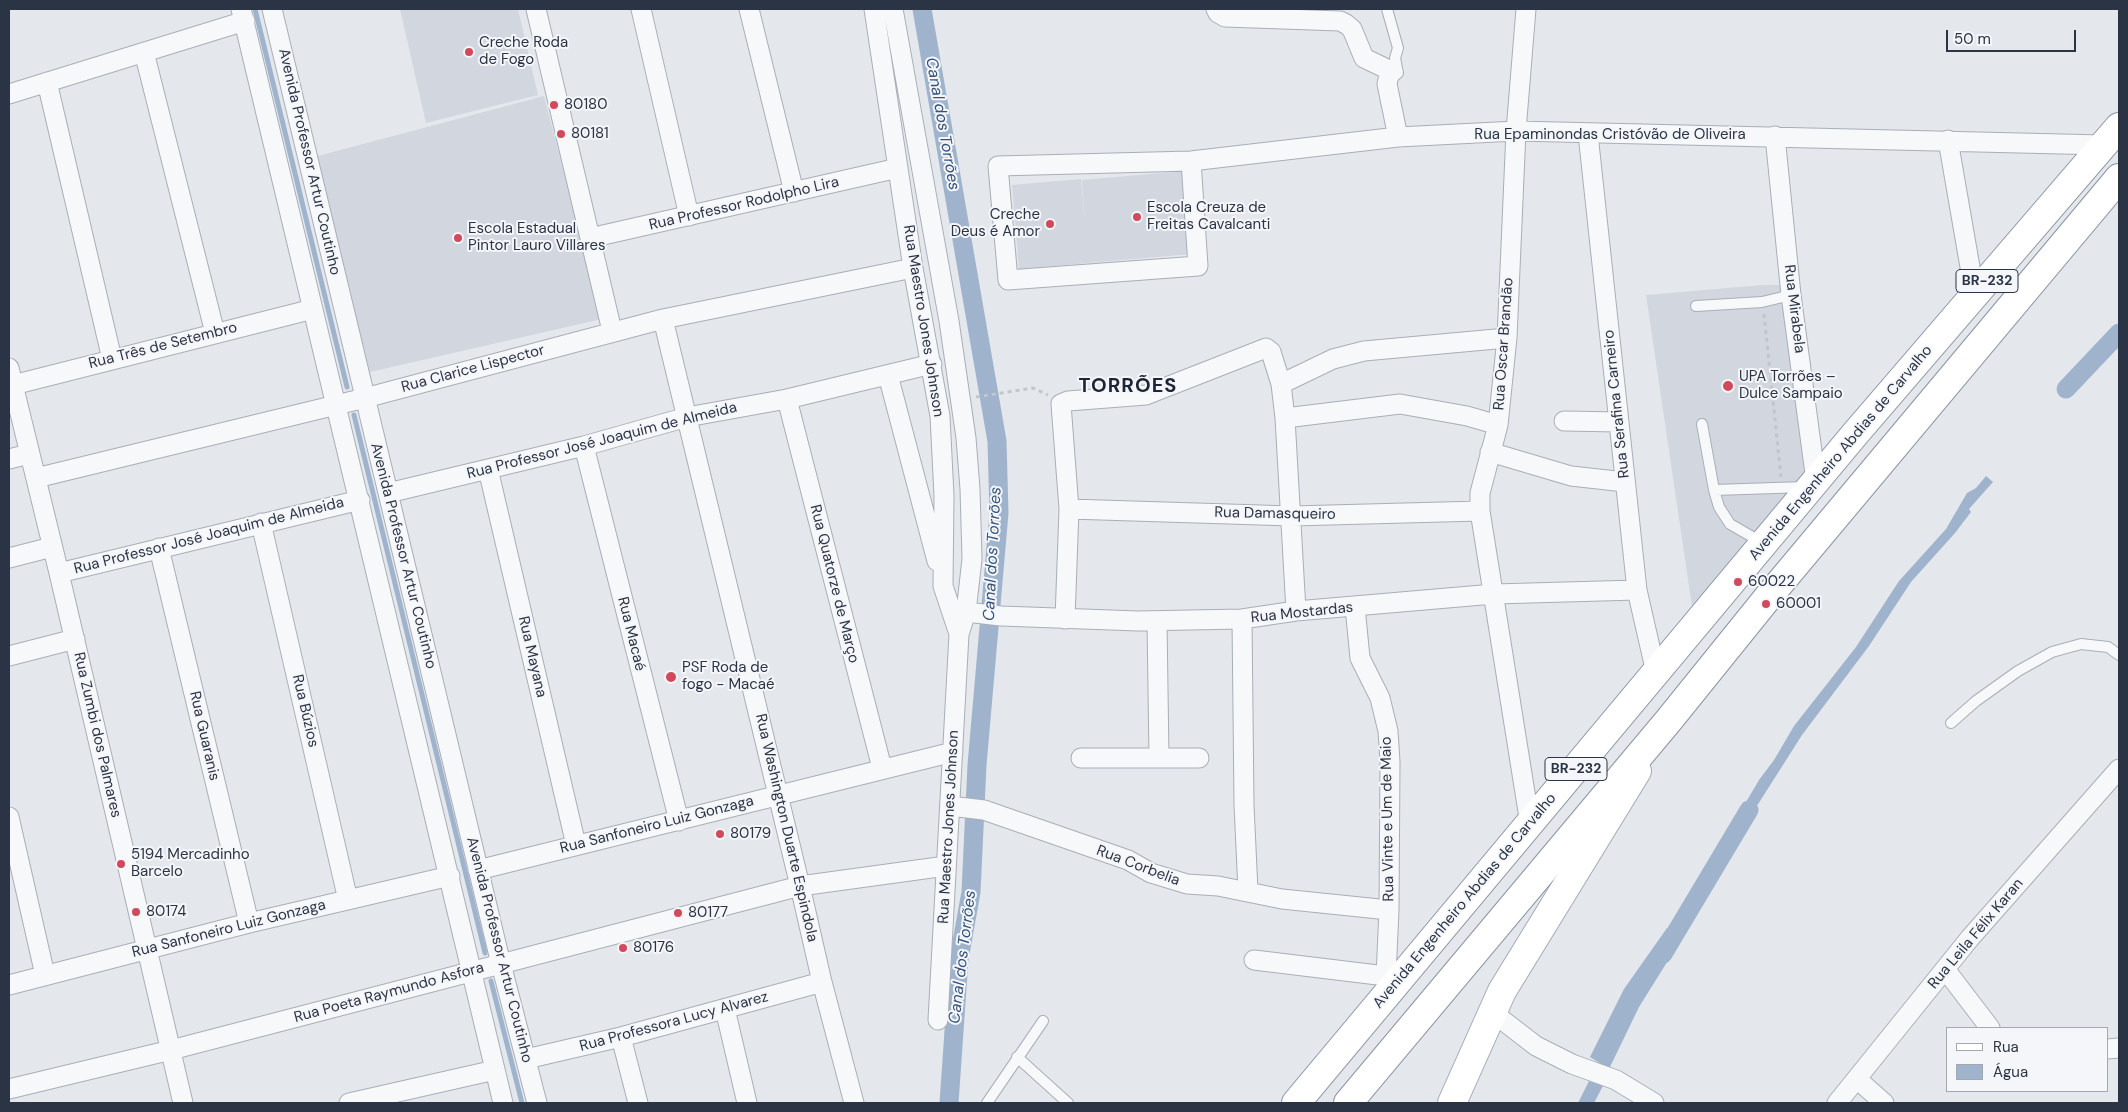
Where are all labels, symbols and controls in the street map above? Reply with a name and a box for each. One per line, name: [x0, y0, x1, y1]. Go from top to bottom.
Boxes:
scale bar: [1948, 20, 2078, 52]
text: 50 m: [1954, 29, 1991, 49]
place label: Creche Roda de Fogo: [479, 34, 568, 69]
marker: Creche Roda de Fogo: [463, 46, 475, 58]
street label: Avenida Professor Artur Coutinho: [274, 47, 344, 277]
water label: Canal dos Torrões: [921, 56, 963, 192]
place label: 80180: [564, 96, 607, 114]
marker: 80180: [548, 99, 560, 111]
place label: 80181: [571, 125, 609, 143]
street label: Rua Epaminondas Cristóvão de Oliveira: [1474, 126, 1746, 144]
marker: 80181: [555, 128, 567, 140]
street label: Rua Professor Rodolpho Lira: [647, 173, 841, 235]
place label: Escola Creuza de Freitas Cavalcanti: [1147, 199, 1270, 234]
place label: Creche Deus é Amor: [951, 206, 1040, 241]
marker: Escola Creuza de Freitas Cavalcanti: [1131, 211, 1143, 223]
marker: Creche Deus é Amor: [1044, 218, 1056, 230]
place label: Escola Estadual Pintor Lauro Villares: [468, 220, 606, 255]
street label: Rua Maestro Jones Johnson: [899, 224, 947, 418]
marker: Escola Estadual Pintor Lauro Villares: [452, 232, 464, 244]
street label: Rua Mirabela: [1780, 264, 1808, 354]
road number: BR-232: [1956, 270, 2018, 292]
street label: Rua Oscar Brandão: [1490, 277, 1518, 411]
street label: Rua Três de Setembro: [87, 319, 239, 373]
street label: Rua Serafina Carneiro: [1600, 329, 1634, 479]
street label: Rua Clarice Lispector: [399, 341, 547, 397]
street label: Avenida Engenheiro Abdias de Carvalho: [1746, 342, 1936, 564]
place label: UPA Torrões – Dulce Sampaio: [1739, 368, 1843, 403]
district label: TORRÕES: [1078, 375, 1178, 399]
marker: UPA Torrões – Dulce Sampaio: [1721, 379, 1735, 393]
street label: Rua Professor José Joaquim de Almeida: [465, 399, 739, 483]
street label: Avenida Professor Artur Coutinho: [366, 441, 440, 671]
water label: Canal dos Torrões: [980, 486, 1006, 622]
street label: Rua Professor José Joaquim de Almeida: [72, 494, 346, 578]
street label: Rua Quatorze de Março: [806, 503, 862, 665]
street label: Rua Damasqueiro: [1214, 504, 1336, 524]
place label: 60022: [1748, 573, 1795, 591]
marker: 60022: [1732, 576, 1744, 588]
street label: Rua Macaé: [613, 595, 649, 673]
place label: 60001: [1776, 595, 1821, 613]
marker: 60001: [1760, 598, 1772, 610]
street label: Rua Mostardas: [1250, 599, 1354, 627]
street label: Rua Mayana: [514, 615, 550, 699]
street label: Rua Zumbi dos Palmares: [69, 651, 125, 819]
place label: PSF Roda de fogo - Macaé: [682, 659, 774, 694]
marker: PSF Roda de fogo - Macaé: [664, 670, 678, 684]
street label: Rua Búzios: [288, 673, 322, 749]
street label: Rua Guaranis: [185, 690, 223, 782]
street label: Rua Washington Duarte Espindola: [751, 712, 821, 944]
street label: Rua Maestro Jones Johnson: [935, 730, 963, 924]
street label: Rua Vinte e Um de Maio: [1378, 736, 1398, 902]
road number: BR-232: [1545, 758, 1607, 781]
street label: Avenida Engenheiro Abdias de Carvalho: [1370, 790, 1560, 1012]
street label: Rua Sanfoneiro Luiz Gonzaga: [558, 792, 756, 858]
place label: 80179: [730, 825, 771, 843]
marker: 80179: [714, 828, 726, 840]
street label: Avenida Professor Artur Coutinho: [462, 835, 536, 1065]
street label: Rua Corbelia: [1094, 842, 1182, 890]
place label: 5194 Mercadinho Barcelo: [131, 846, 250, 881]
marker: 5194 Mercadinho Barcelo: [115, 858, 127, 870]
street label: Rua Leila Félix Karan: [1925, 875, 2027, 993]
water label: Canal dos Torrões: [945, 889, 981, 1025]
street label: Rua Sanfoneiro Luiz Gonzaga: [130, 896, 328, 962]
place label: 80174: [146, 903, 186, 921]
place label: 80177: [688, 904, 728, 922]
marker: 80174: [130, 906, 142, 918]
marker: 80177: [672, 907, 684, 919]
place label: 80176: [633, 939, 674, 957]
marker: 80176: [617, 942, 629, 954]
street label: Rua Poeta Raymundo Asfora: [292, 959, 486, 1027]
street label: Rua Professora Lucy Alvarez: [578, 988, 770, 1056]
legend: [1946, 1027, 2108, 1092]
text: Rua: [1993, 1037, 2019, 1057]
text: Água: [1993, 1062, 2028, 1082]

